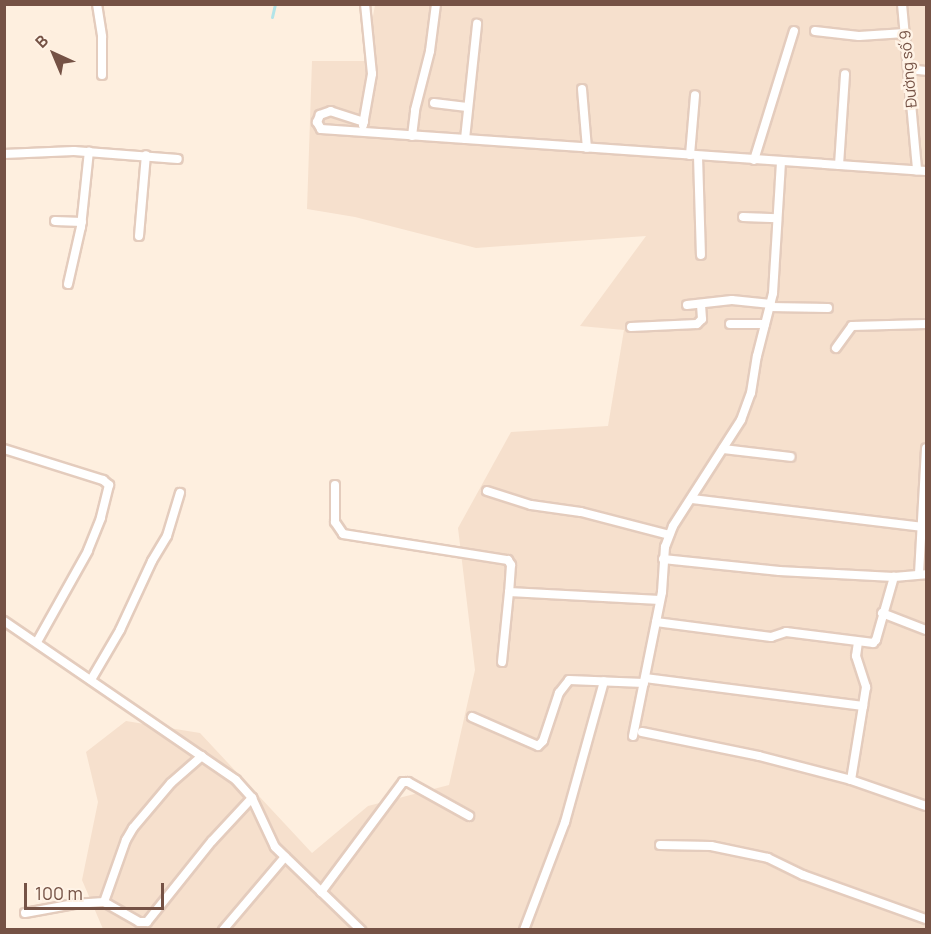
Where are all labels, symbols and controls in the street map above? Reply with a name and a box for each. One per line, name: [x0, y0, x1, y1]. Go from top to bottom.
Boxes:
north arrow: [24, 24, 84, 84]
street label: Đường số 9: [896, 29, 920, 109]
text: B: [30, 30, 53, 52]
scale bar: [27, 871, 166, 909]
text: 100 m: [35, 881, 83, 905]

